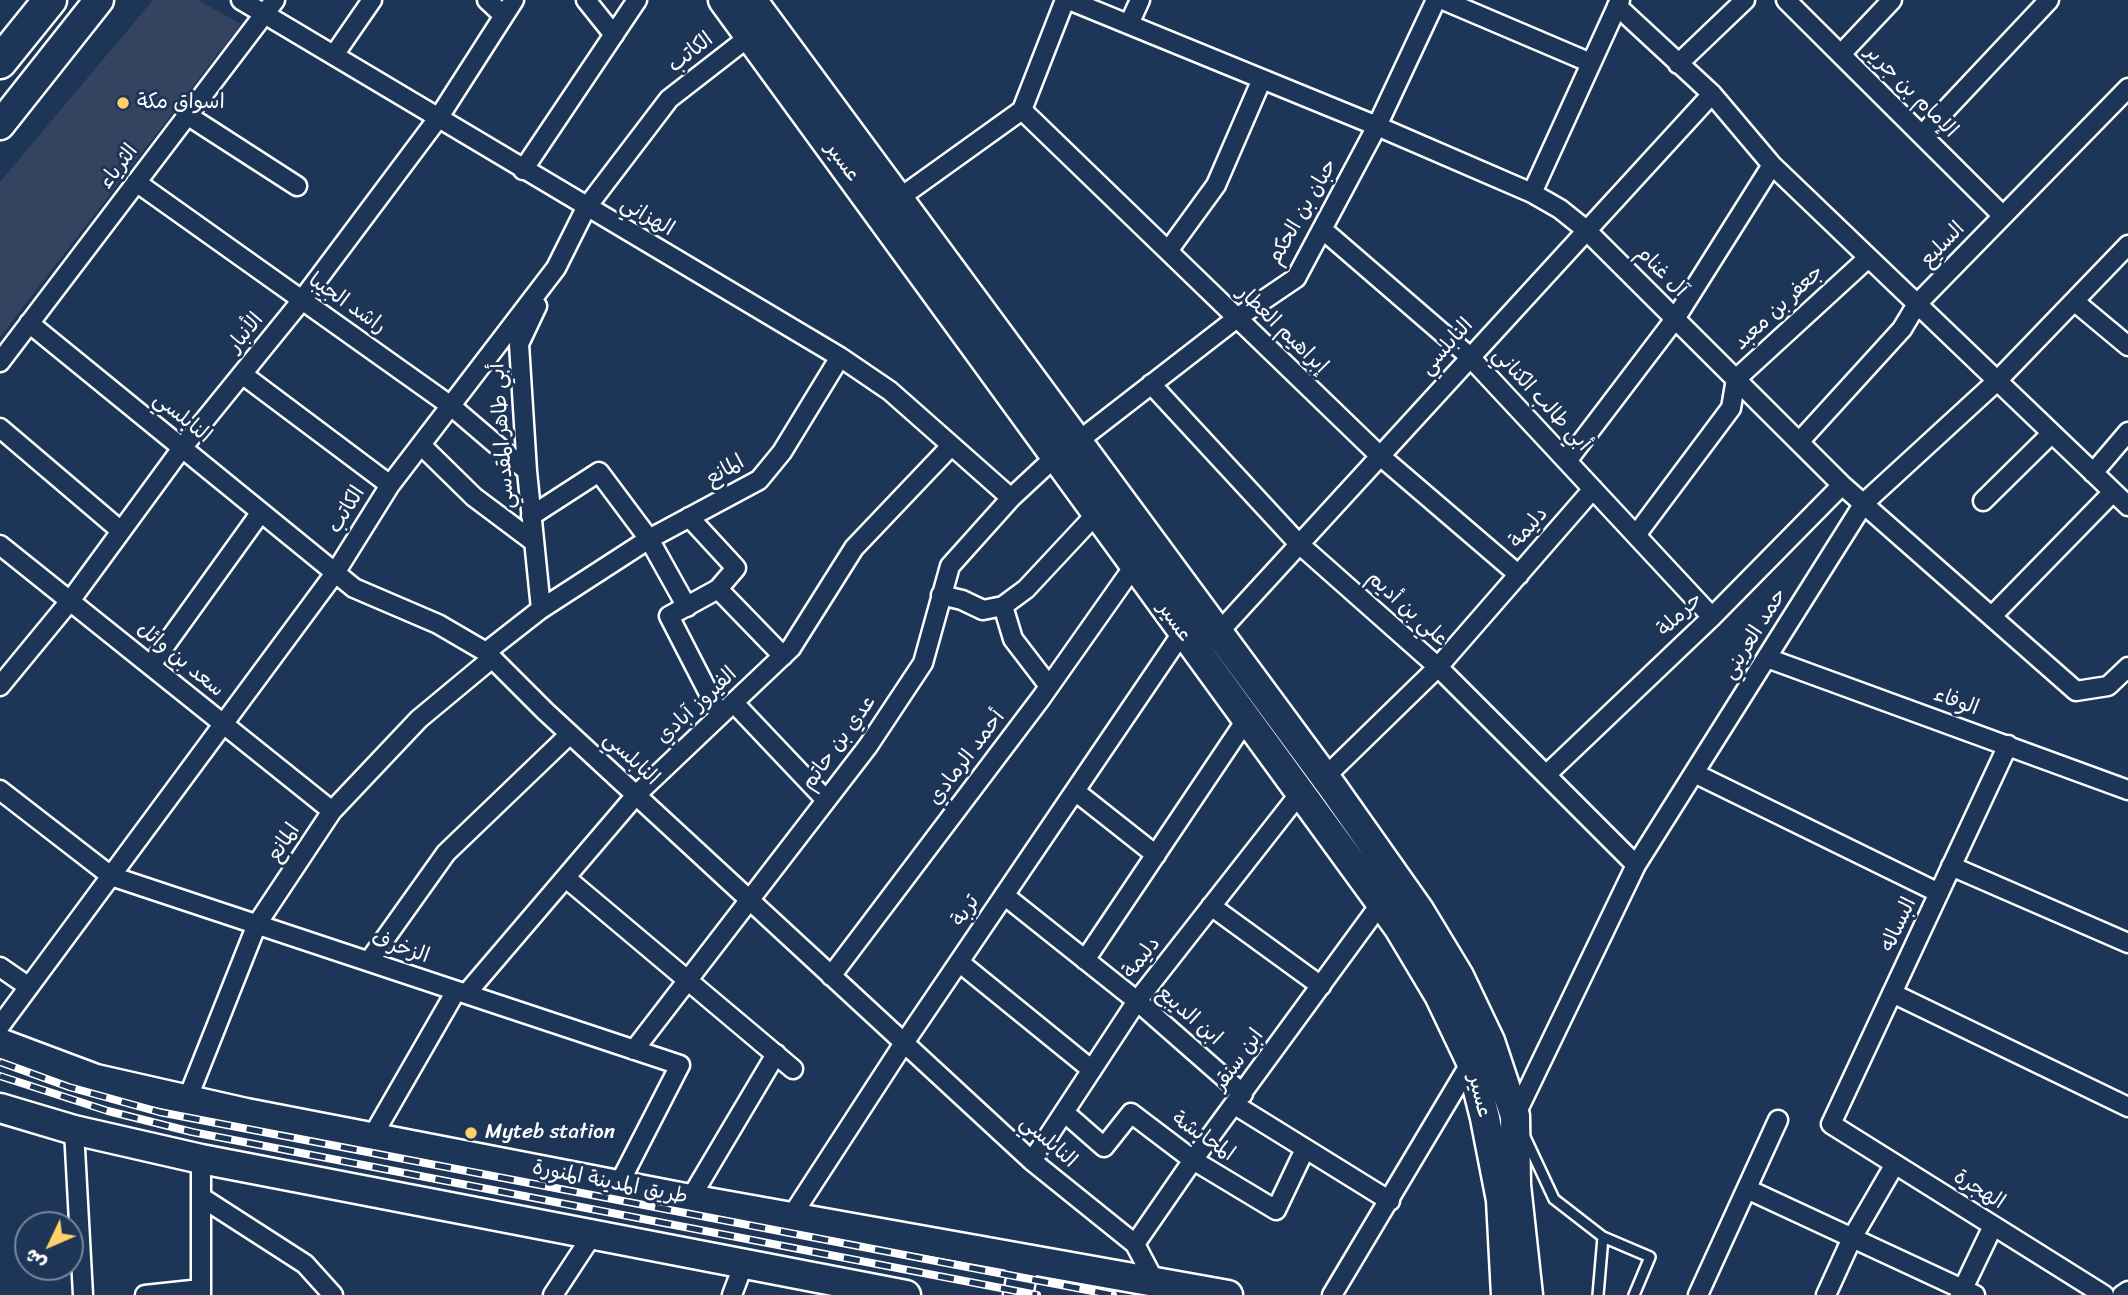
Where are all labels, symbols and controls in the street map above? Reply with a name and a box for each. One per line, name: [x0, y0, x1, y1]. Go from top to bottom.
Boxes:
street label: الكاتب: [663, 28, 719, 78]
street label: الإمام بن جرير: [1859, 40, 1963, 144]
place label: اسواق مكة: [137, 90, 225, 116]
marker: اسواق مكة: [115, 95, 131, 111]
street label: عسير: [819, 137, 865, 187]
street label: الثرياء: [94, 140, 144, 194]
street label: حبان بن الحكم: [1263, 155, 1343, 269]
street label: الهزاني: [616, 192, 678, 242]
street label: السليع: [1915, 217, 1971, 273]
street label: آل غنام: [1630, 241, 1692, 303]
street label: جعفر بن معبد: [1729, 260, 1829, 356]
street label: راشد الجيبا: [303, 268, 391, 340]
street label: إبراهيم العطار: [1231, 281, 1333, 379]
street label: الأنبار: [222, 308, 270, 358]
street label: النابلسي: [1415, 313, 1479, 381]
street label: أبي طالب الكناني: [1487, 343, 1595, 457]
street label: أبي طاهر المقدسي: [485, 362, 521, 510]
street label: النابلسي: [148, 387, 216, 449]
street label: المانع: [701, 450, 749, 492]
street label: الكاتب: [323, 482, 371, 538]
street label: دليمة: [1504, 502, 1554, 554]
street label: علي بن أديم: [1361, 566, 1453, 652]
street label: حمد العريني: [1717, 584, 1793, 684]
street label: حرملة: [1652, 588, 1708, 642]
street label: عسير: [1151, 597, 1197, 647]
street label: سعد بن وائل: [131, 617, 229, 703]
street label: الفيروز آبادي: [651, 662, 743, 750]
street label: الوفاء: [1930, 682, 1982, 722]
street label: عدي بن حاتم: [796, 691, 882, 795]
street label: أحمد الرمادي: [923, 706, 1011, 810]
street label: النابلسي: [598, 727, 664, 791]
street label: المانع: [262, 819, 306, 867]
street label: تربة: [946, 890, 986, 932]
street label: البساله: [1876, 894, 1922, 956]
street label: الزخرف: [368, 926, 432, 970]
street label: دليمة: [1118, 932, 1166, 984]
street label: ابن الديبع: [1151, 981, 1227, 1051]
street label: ابن سنقر: [1208, 1024, 1270, 1096]
street label: عسير: [1461, 1072, 1497, 1120]
street label: المحابشة: [1167, 1107, 1239, 1167]
street label: النابلسي: [1014, 1110, 1082, 1174]
place label: Myteb station: [485, 1120, 615, 1146]
marker: Myteb station: [463, 1125, 479, 1141]
street label: طريق المدينة المنورة: [530, 1156, 690, 1210]
street label: الهجرة: [1949, 1165, 2009, 1215]
north arrow: [14, 1211, 84, 1281]
text: ش: [16, 1241, 54, 1279]

